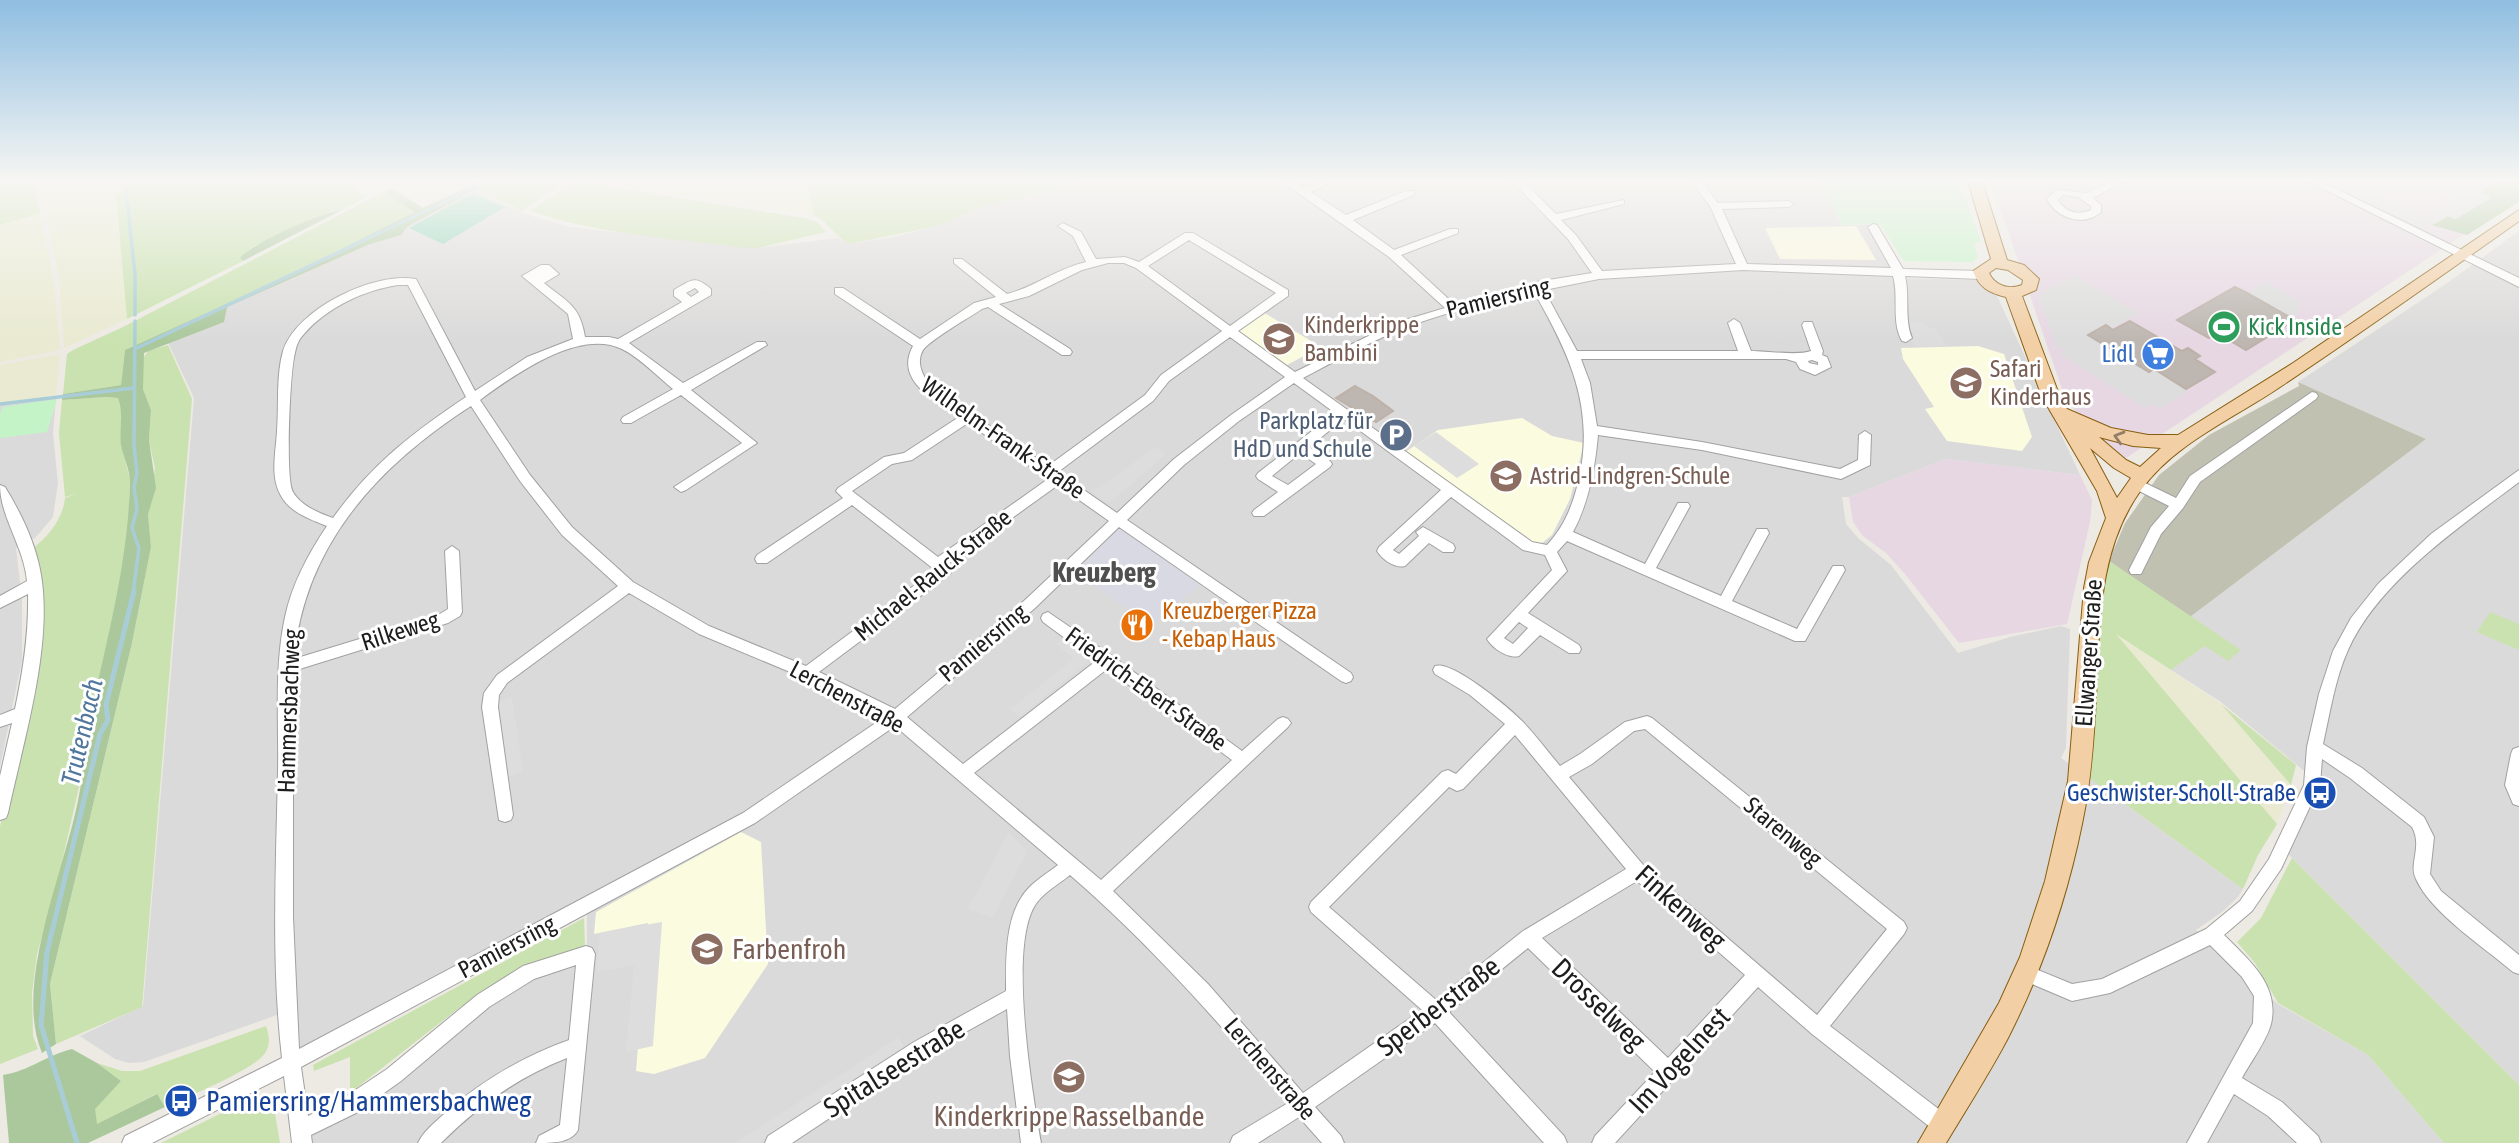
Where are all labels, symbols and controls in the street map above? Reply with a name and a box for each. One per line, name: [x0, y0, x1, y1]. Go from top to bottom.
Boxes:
street label: Pamiersring: [1443, 271, 1553, 323]
sports icon: Kick Inside: [2205, 308, 2243, 346]
place label: Kinderkrippe Bambini: [1304, 311, 1419, 366]
place label: Kick Inside: [2248, 313, 2342, 340]
school or university icon: Kinderkrippe Bambini: [1260, 320, 1298, 358]
supermarket icon: Lidl: [2139, 335, 2177, 373]
place label: Lidl: [2101, 340, 2135, 367]
place label: Safari Kinderhaus: [1990, 355, 2091, 410]
school or university icon: Safari Kinderhaus: [1947, 364, 1985, 402]
street label: Wilhelm-Frank-Straße: [916, 371, 1090, 504]
place label: Parkplatz für HdD und Schule: [1233, 407, 1373, 462]
parking icon: Parkplatz für HdD und Schule: [1377, 416, 1415, 454]
one-way arrow: [2113, 430, 2125, 445]
school or university icon: Astrid-Lindgren-Schule: [1487, 457, 1525, 495]
place label: Astrid-Lindgren-Schule: [1530, 462, 1730, 489]
street label: Michael-Rauck-Straße: [849, 503, 1016, 646]
district label: Kreuzberg: [1052, 556, 1157, 588]
street label: Ellwanger Straße: [2070, 578, 2107, 728]
place label: Kreuzberger Pizza - Kebap Haus: [1162, 597, 1317, 652]
street label: Pamiersring: [933, 598, 1033, 687]
street label: Rilkeweg: [358, 605, 443, 656]
restaurant icon: Kreuzberger Pizza - Kebap Haus: [1118, 606, 1156, 644]
street label: Friedrich-Ebert-Straße: [1061, 621, 1232, 756]
street label: Hammersbachweg: [272, 628, 305, 794]
street label: Lerchenstraße: [785, 655, 909, 738]
water label: Trutenbach: [55, 675, 109, 788]
bus stop icon: Geschwister-Scholl-Straße: [2301, 774, 2339, 812]
place label: Geschwister-Scholl-Straße: [2067, 779, 2296, 806]
street label: Starenweg: [1739, 791, 1828, 872]
street label: Finkenweg: [1629, 858, 1733, 956]
street label: Pamiersring: [454, 909, 561, 983]
school or university icon: Farbenfroh: [688, 930, 726, 968]
place label: Farbenfroh: [732, 933, 846, 965]
street label: Sperberstraße: [1371, 950, 1505, 1062]
street label: Drosselweg: [1545, 952, 1653, 1056]
street label: Im Vogelnest: [1622, 1000, 1736, 1120]
street label: Spitalseestraße: [818, 1012, 970, 1124]
street label: Lerchenstraße: [1219, 1012, 1322, 1125]
school or university icon: Kinderkrippe Rasselbande: [1050, 1058, 1088, 1096]
bus stop icon: Pamiersring/Hammersbachweg: [162, 1082, 200, 1120]
place label: Pamiersring/Hammersbachweg: [206, 1085, 531, 1117]
place label: Kinderkrippe Rasselbande: [934, 1100, 1204, 1132]

